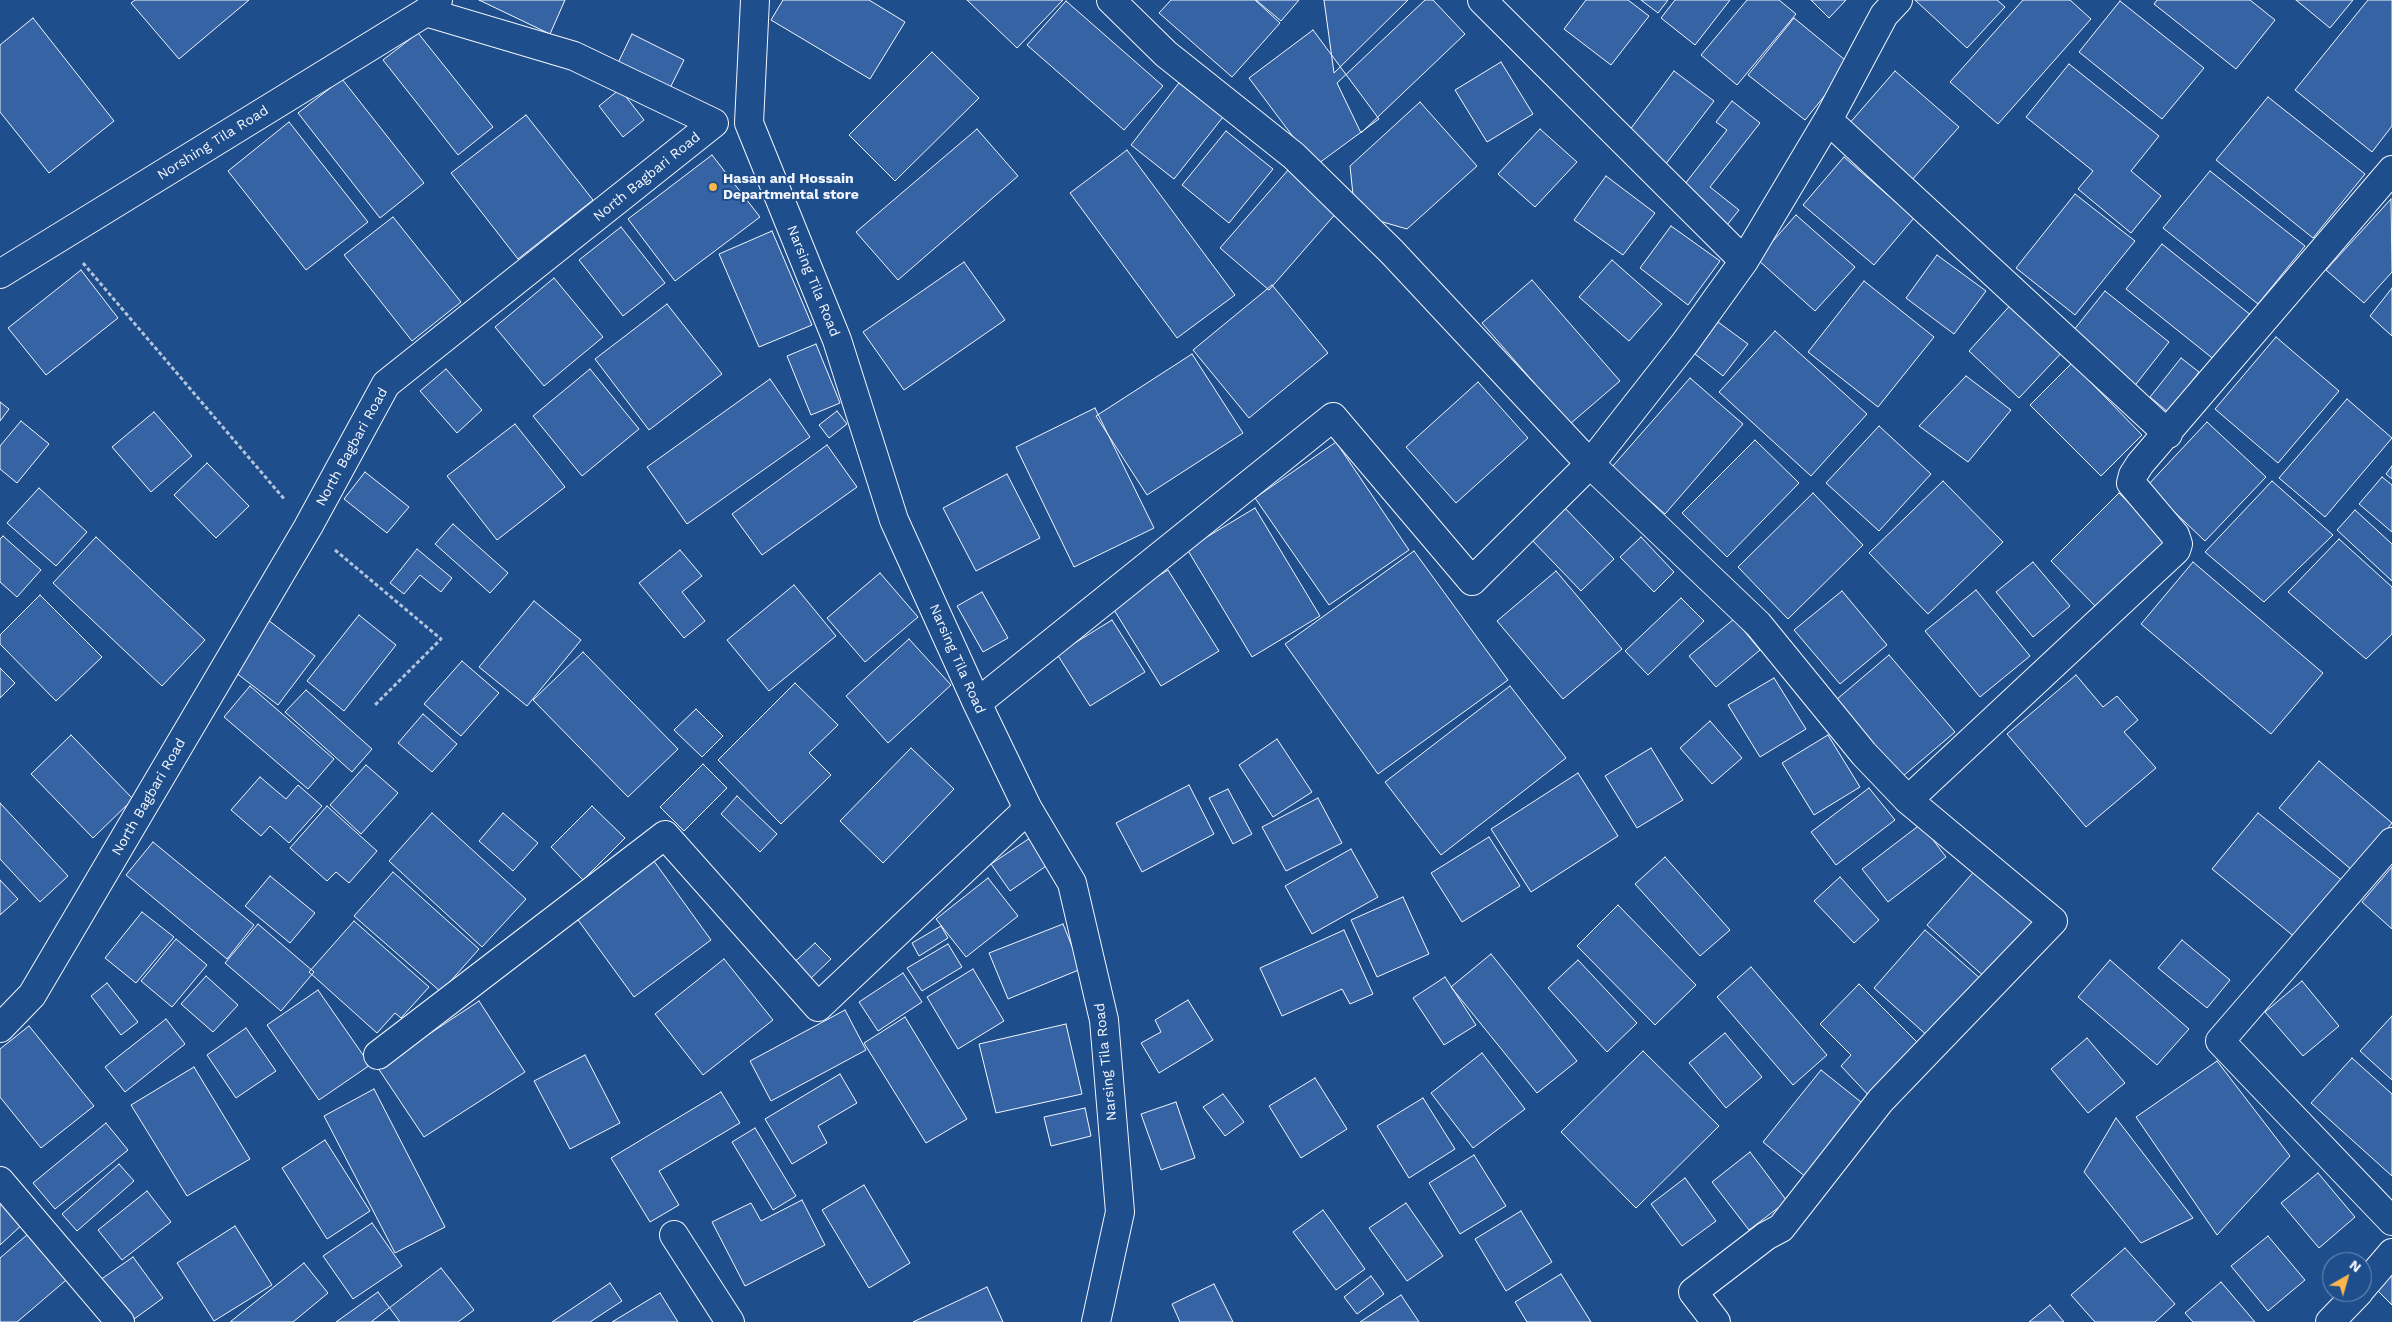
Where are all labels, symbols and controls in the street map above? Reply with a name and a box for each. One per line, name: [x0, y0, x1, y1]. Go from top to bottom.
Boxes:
street label: Norshing Tila Road: [154, 102, 272, 184]
street label: North Bagbari Road: [590, 129, 704, 225]
place label: Hasan and Hossain Departmental store: [723, 171, 859, 203]
marker: Hasan and Hossain Departmental store: [707, 181, 719, 193]
street label: Narsing Tila Road: [783, 223, 843, 339]
street label: North Bagbari Road: [312, 385, 392, 509]
street label: Narsing Tila Road: [925, 601, 989, 717]
street label: North Bagbari Road: [109, 735, 189, 859]
street label: Narsing Tila Road: [1091, 1002, 1121, 1122]
north arrow: [2322, 1252, 2372, 1302]
text: N: [2347, 1256, 2365, 1275]

